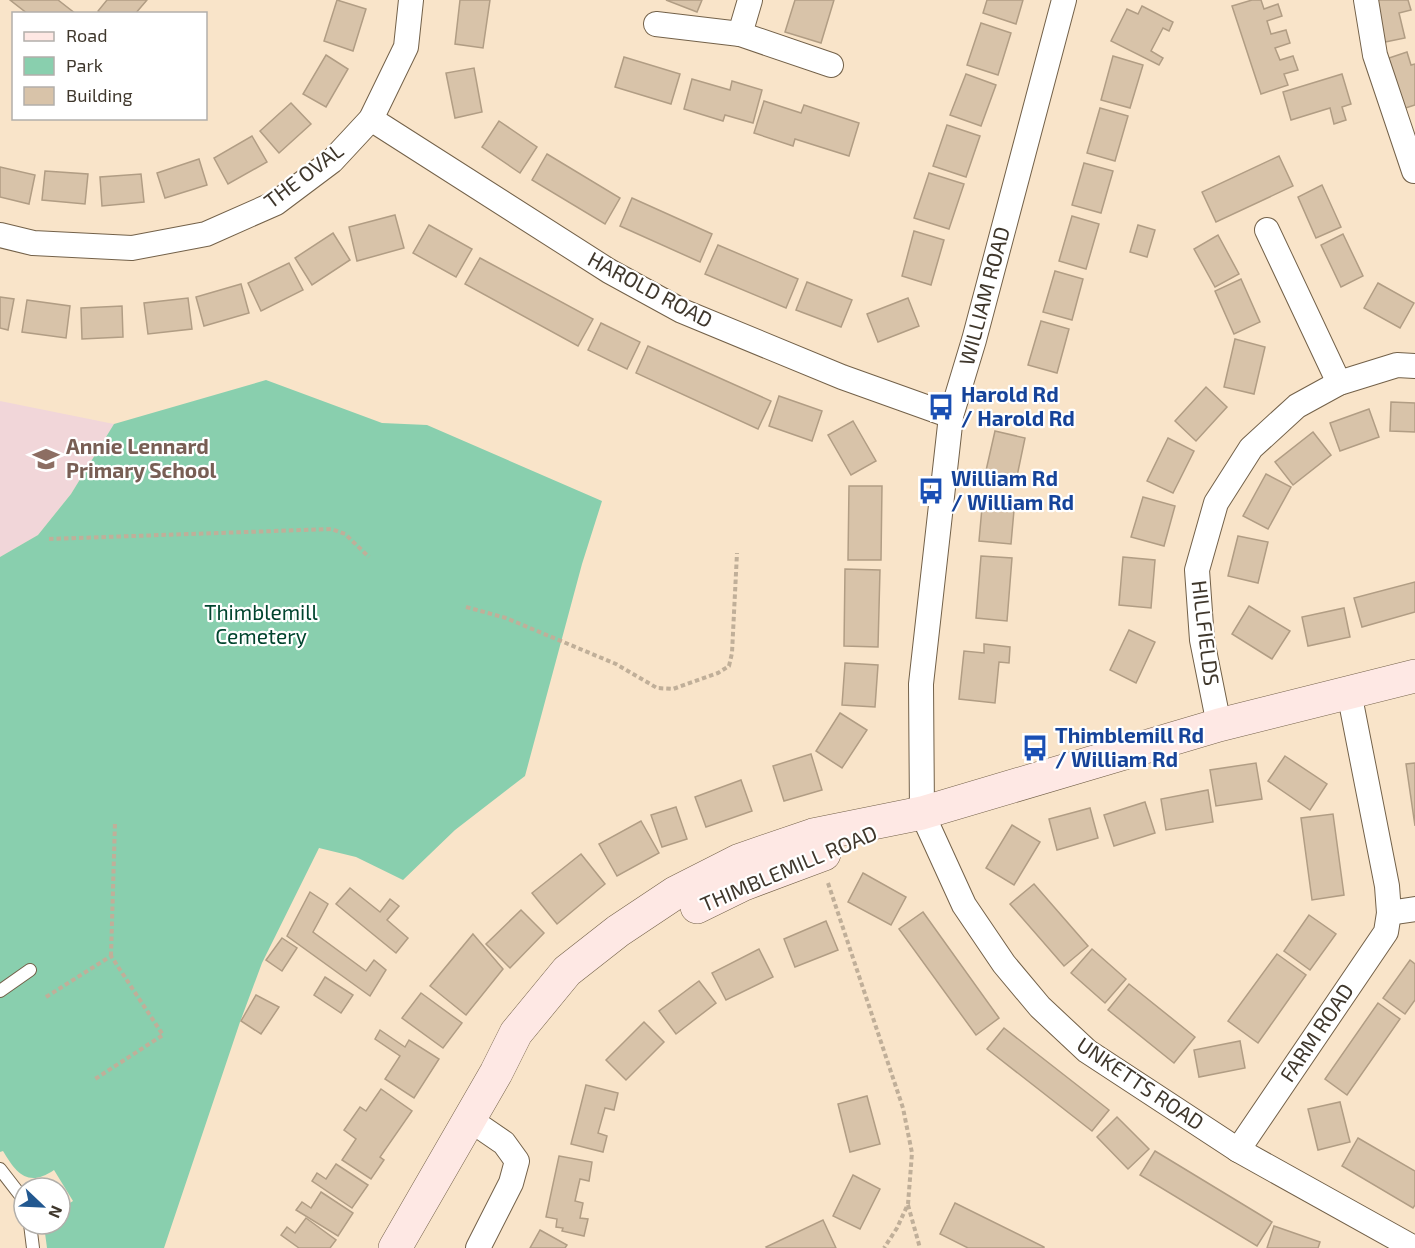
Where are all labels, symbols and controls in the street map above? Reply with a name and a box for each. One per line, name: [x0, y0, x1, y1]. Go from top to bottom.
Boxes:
legend: [12, 12, 207, 120]
text: Road: [66, 24, 107, 46]
text: Park: [66, 54, 103, 76]
text: Building: [66, 84, 133, 106]
street label: THE OVAL: [259, 137, 348, 213]
street label: WILLIAM ROAD: [953, 224, 1014, 368]
street label: HAROLD ROAD: [584, 245, 717, 332]
place label: Harold Rd / Harold Rd: [961, 381, 1075, 430]
bus stop icon: Harold Rd / Harold Rd: [926, 392, 956, 422]
place label: Annie Lennard Primary School: [66, 433, 217, 483]
school or university icon: Annie Lennard Primary School: [31, 444, 61, 474]
place label: William Rd / William Rd: [951, 465, 1074, 514]
bus stop icon: William Rd / William Rd: [916, 476, 946, 506]
street label: HILLFIELDS: [1188, 579, 1225, 687]
park label: Thimblemill Cemetery: [204, 599, 319, 648]
place label: Thimblemill Rd / William Rd: [1055, 722, 1204, 771]
bus stop icon: Thimblemill Rd / William Rd: [1020, 733, 1050, 763]
street label: THIMBLEMILL ROAD: [696, 819, 880, 916]
street label: FARM ROAD: [1274, 978, 1358, 1086]
street label: UNKETTS ROAD: [1073, 1031, 1209, 1134]
north arrow: [12, 1176, 72, 1236]
text: N: [45, 1203, 67, 1221]

